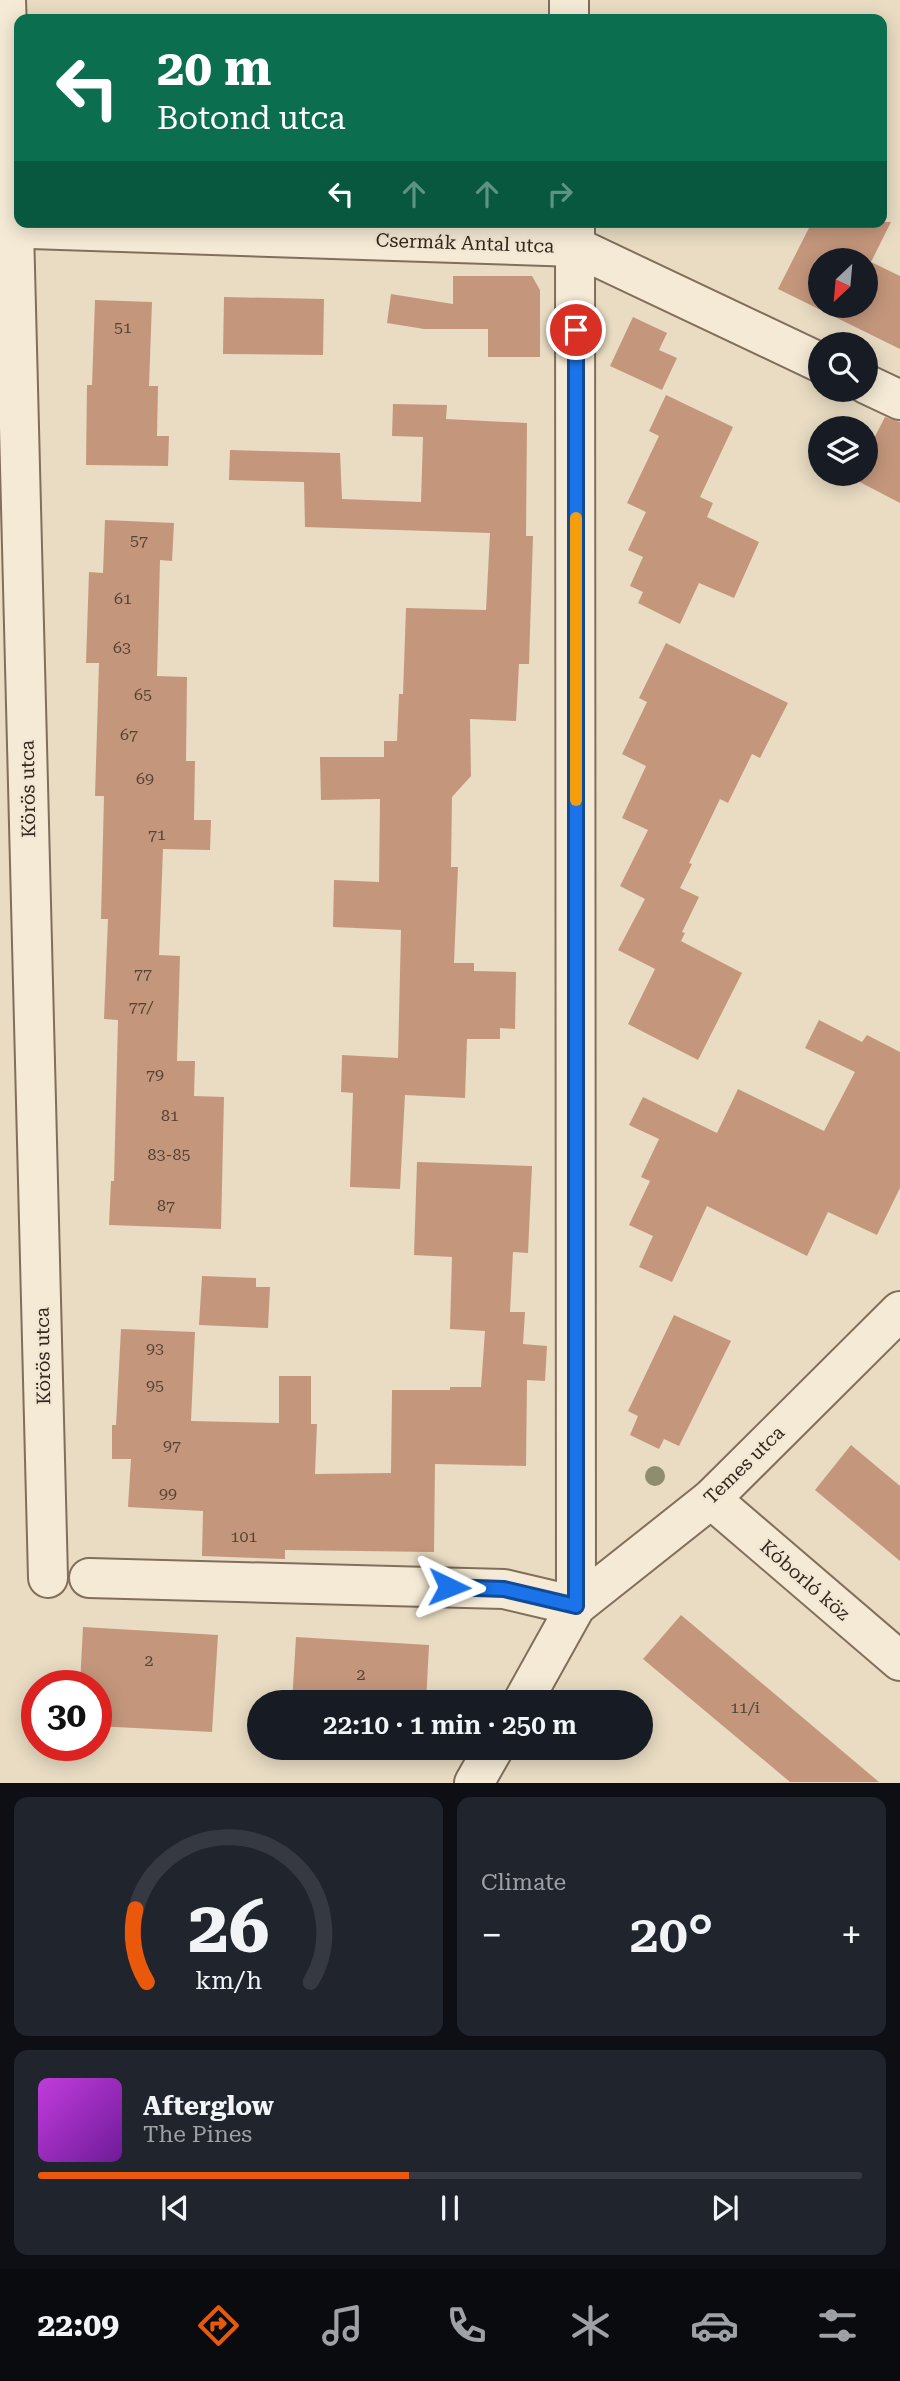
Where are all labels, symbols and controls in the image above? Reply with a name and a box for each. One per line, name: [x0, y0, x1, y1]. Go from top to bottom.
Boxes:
text: 20 m: [157, 40, 272, 97]
icon: left: [42, 42, 133, 133]
text: Botond utca: [157, 99, 346, 137]
icon: left: [322, 175, 360, 213]
icon: ahead: [395, 175, 433, 213]
icon: ahead: [468, 175, 506, 213]
icon: right: [541, 175, 579, 213]
street label: Csermák Antal utca: [375, 228, 555, 258]
north arrow: [808, 248, 878, 318]
map controls: [808, 248, 878, 486]
pin: [546, 300, 606, 360]
icon: arrive: [557, 311, 595, 349]
house number: 51: [114, 318, 132, 337]
button: search: [808, 332, 878, 402]
button: layers: [808, 416, 878, 486]
house number: 57: [130, 531, 148, 550]
house number: 61: [114, 589, 132, 608]
house number: 63: [113, 638, 131, 657]
house number: 65: [134, 685, 152, 704]
house number: 67: [120, 725, 138, 744]
street label: Körös utca: [16, 739, 40, 838]
house number: 69: [136, 769, 154, 788]
house number: 71: [148, 825, 166, 844]
house number: 77: [134, 964, 152, 983]
house number: 77/: [129, 997, 155, 1016]
house number: 79: [146, 1065, 164, 1084]
house number: 81: [161, 1106, 179, 1125]
house number: 83-85: [148, 1145, 190, 1164]
house number: 87: [157, 1196, 175, 1215]
street label: Körös utca: [31, 1306, 55, 1405]
house number: 93: [146, 1339, 164, 1358]
house number: 95: [146, 1376, 164, 1395]
street label: Temes utca: [699, 1420, 790, 1509]
house number: 97: [163, 1436, 181, 1455]
house number: 99: [159, 1484, 177, 1503]
house number: 101: [231, 1527, 257, 1546]
street label: Kóborló köz: [755, 1535, 855, 1625]
position arrow: [412, 1550, 486, 1624]
house number: 2: [145, 1651, 154, 1670]
house number: 2: [357, 1665, 366, 1684]
speed limit sign: 30: [21, 1670, 112, 1761]
house number: 11/i: [730, 1698, 760, 1717]
text: 22:10 · 1 min · 250 m: [323, 1710, 577, 1740]
text: Climate: [481, 1869, 566, 1896]
text: 26: [188, 1886, 269, 1971]
text: 20°: [630, 1904, 713, 1965]
text: −: [481, 1913, 502, 1957]
text: +: [841, 1913, 862, 1957]
text: km/h: [195, 1966, 262, 1995]
text: Afterglow: [143, 2091, 274, 2121]
text: The Pines: [143, 2121, 252, 2148]
icon: previous: [156, 2189, 194, 2227]
icon: pause: [431, 2189, 469, 2227]
icon: next: [706, 2189, 744, 2227]
icon: directions: [194, 2301, 243, 2350]
icon: music: [318, 2301, 367, 2350]
icon: phone: [442, 2301, 491, 2350]
icon: climate: [566, 2301, 615, 2350]
icon: car: [690, 2301, 739, 2350]
icon: filters: [813, 2301, 862, 2350]
text: 22:09: [37, 2306, 119, 2344]

